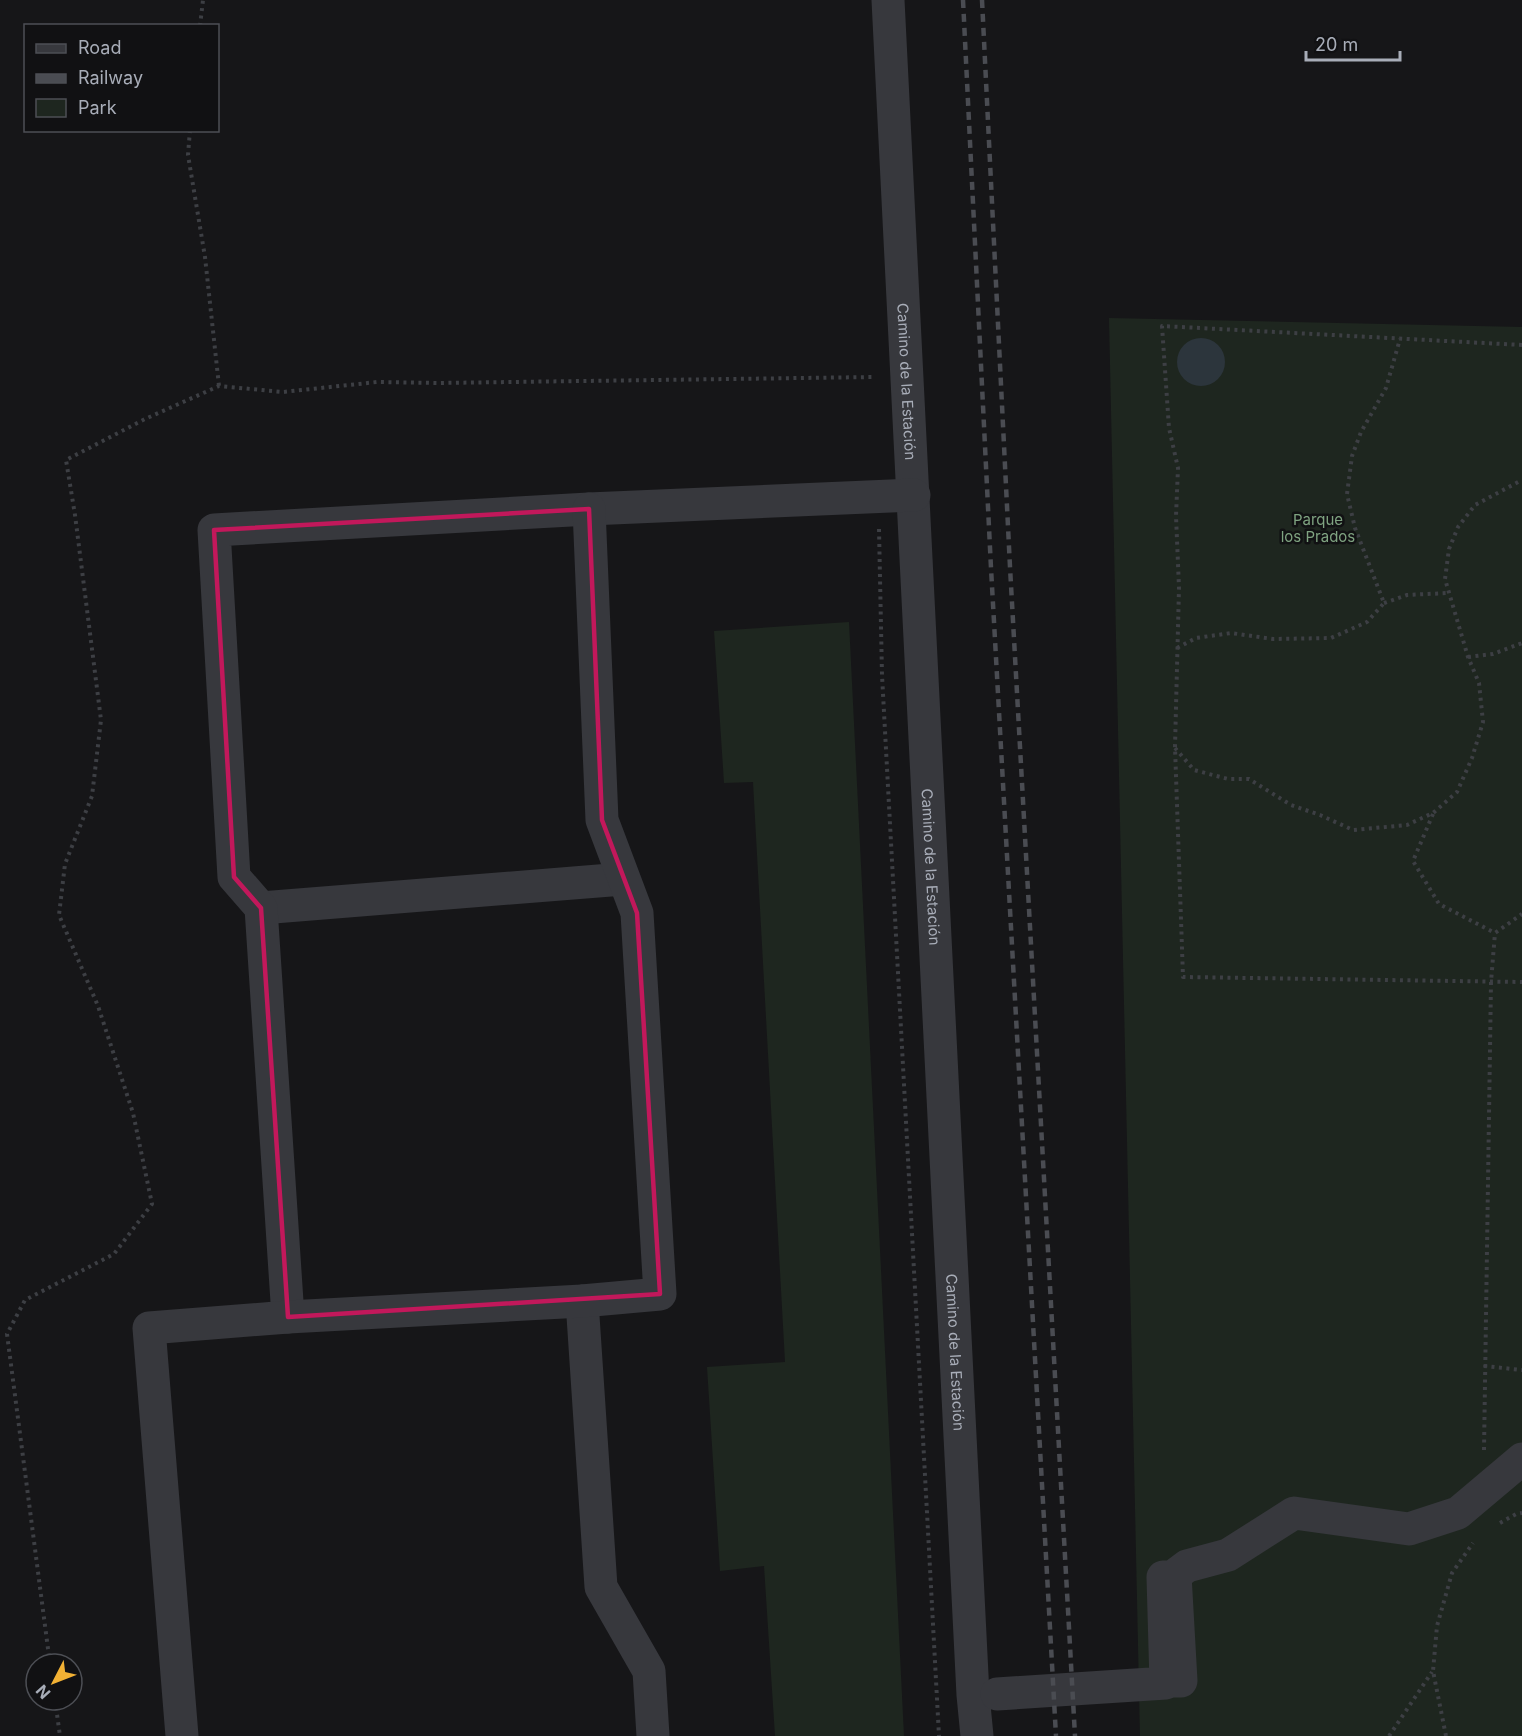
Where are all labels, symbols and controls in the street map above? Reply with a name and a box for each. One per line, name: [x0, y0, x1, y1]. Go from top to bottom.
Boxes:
legend: [24, 24, 219, 132]
scale bar: [1306, 24, 1400, 62]
text: 20 m: [1315, 34, 1358, 55]
text: Road: [78, 37, 121, 58]
text: Railway: [78, 67, 143, 88]
text: Park: [78, 97, 117, 118]
street label: Camino de la Estación: [894, 303, 921, 460]
park label: Parque los Prados: [1281, 510, 1355, 546]
street label: Camino de la Estación: [918, 788, 945, 946]
street label: Camino de la Estación: [942, 1273, 969, 1431]
north arrow: [24, 1652, 84, 1712]
text: N: [31, 1681, 54, 1703]

